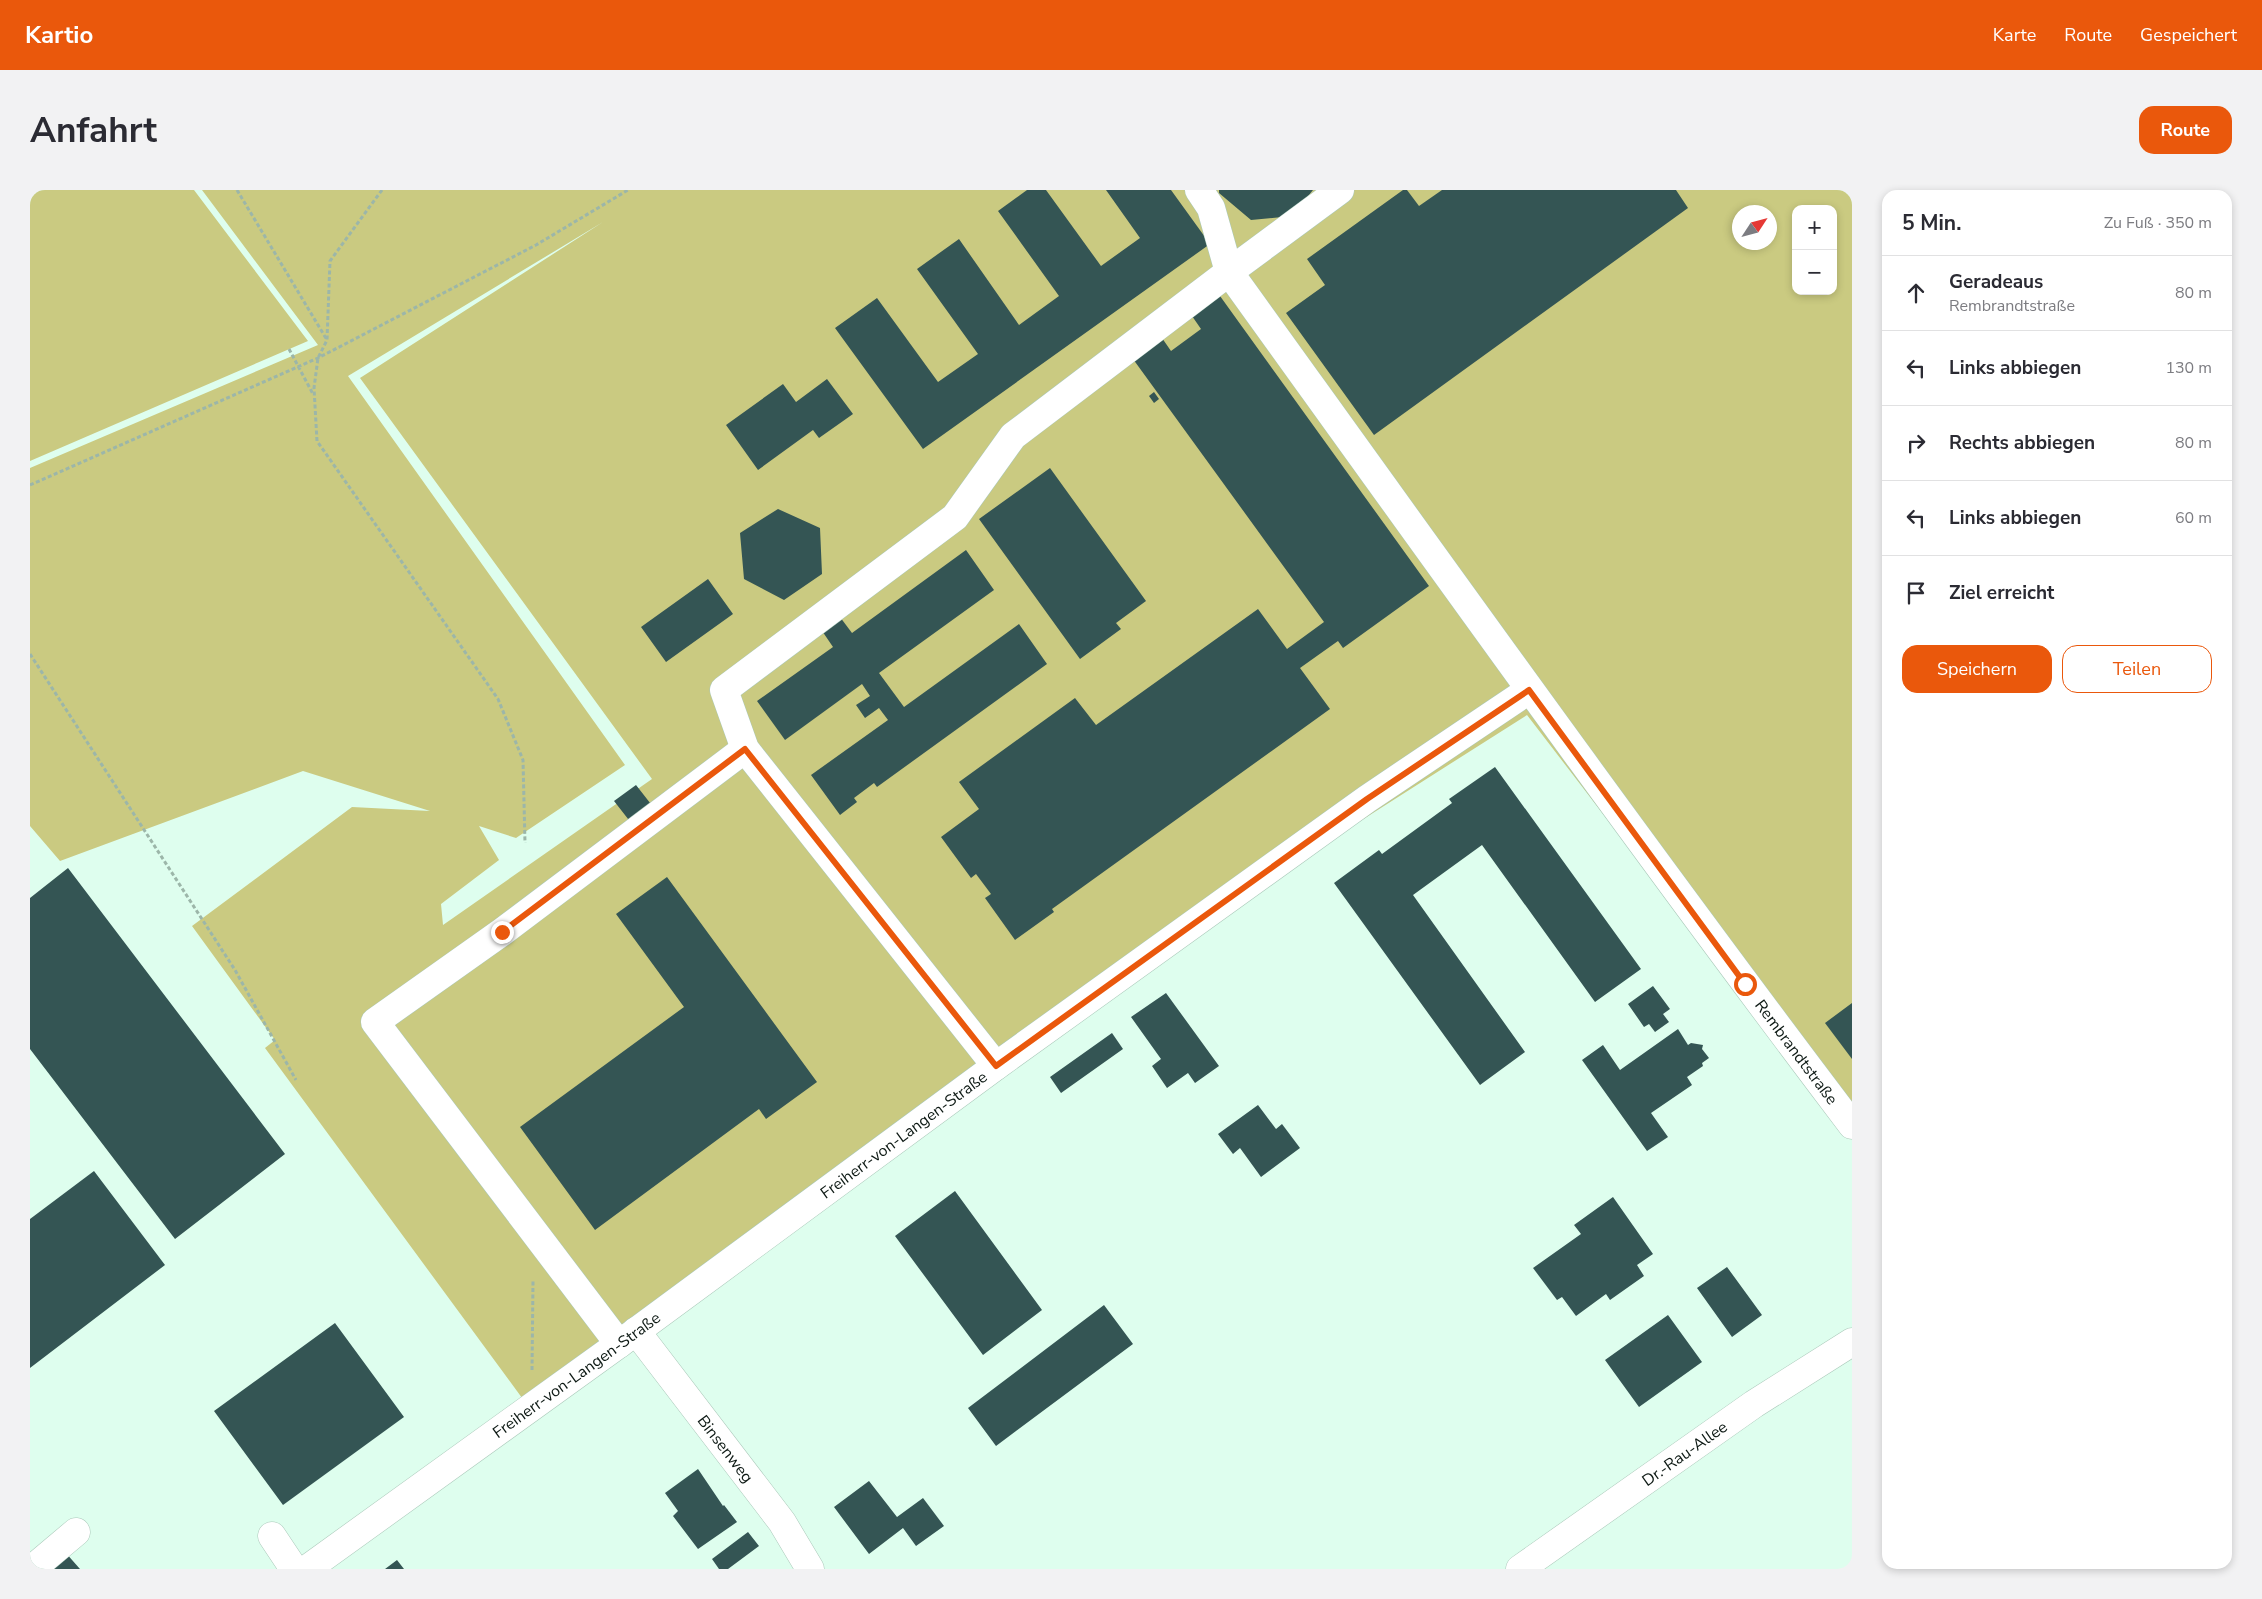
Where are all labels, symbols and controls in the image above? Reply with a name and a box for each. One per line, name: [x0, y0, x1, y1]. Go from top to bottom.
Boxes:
text: Kartio: [25, 19, 93, 51]
text: Karte: [1993, 23, 2036, 47]
text: Route: [2064, 23, 2112, 47]
text: Gespeichert: [2140, 23, 2237, 47]
button: Route: [2139, 106, 2232, 154]
text: Anfahrt: [30, 107, 157, 154]
north arrow: [1732, 205, 1777, 250]
map controls: [1792, 205, 1837, 295]
button: +: [1792, 205, 1837, 250]
text: 5 Min.: [1902, 209, 1961, 237]
text: Zu Fuß · 350 m: [2104, 212, 2212, 234]
button: −: [1792, 250, 1837, 295]
text: Geradeaus: [1949, 269, 2043, 295]
icon: ahead: [1902, 279, 1930, 307]
text: 80 m: [2175, 282, 2212, 304]
text: Rembrandtstraße: [1949, 295, 2075, 317]
icon: left: [1902, 354, 1930, 382]
text: Links abbiegen: [1949, 355, 2081, 381]
text: 130 m: [2165, 357, 2212, 379]
icon: right: [1902, 429, 1930, 457]
text: Rechts abbiegen: [1949, 430, 2095, 456]
text: 80 m: [2175, 432, 2212, 454]
icon: left: [1902, 504, 1930, 532]
text: Links abbiegen: [1949, 505, 2081, 531]
text: 60 m: [2175, 507, 2212, 529]
icon: arrive: [1902, 579, 1930, 607]
text: Ziel erreicht: [1949, 580, 2054, 606]
button: Speichern: [1902, 645, 2052, 693]
button: Teilen: [2062, 645, 2212, 693]
route end: [491, 921, 514, 944]
route start: [1734, 973, 1757, 996]
street label: Rembrandtstraße: [1749, 995, 1843, 1109]
street label: Freiherr-von-Langen-Straße: [816, 1066, 992, 1204]
street label: Freiherr-von-Langen-Straße: [488, 1307, 665, 1444]
street label: Binsenweg: [692, 1411, 758, 1488]
street label: Dr.-Rau-Allee: [1638, 1416, 1732, 1492]

